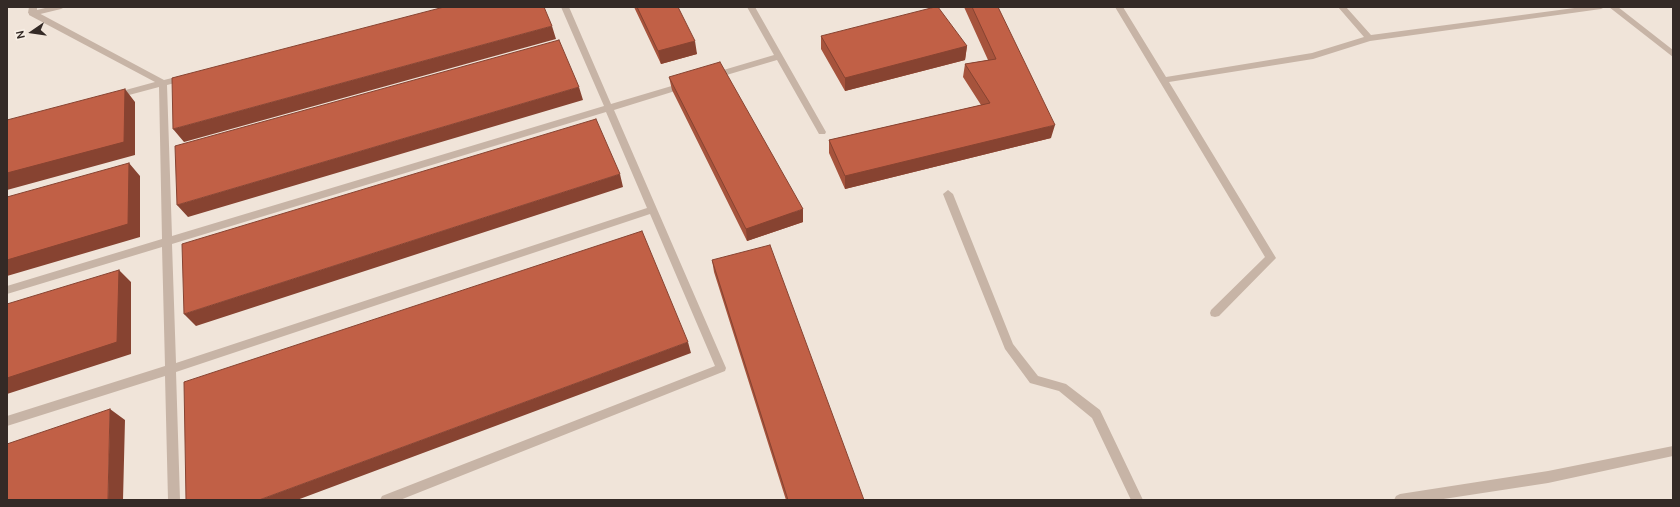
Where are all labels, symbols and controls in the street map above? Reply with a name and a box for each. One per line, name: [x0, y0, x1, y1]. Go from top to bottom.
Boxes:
north arrow: [12, 12, 52, 52]
text: N: [13, 29, 28, 40]

